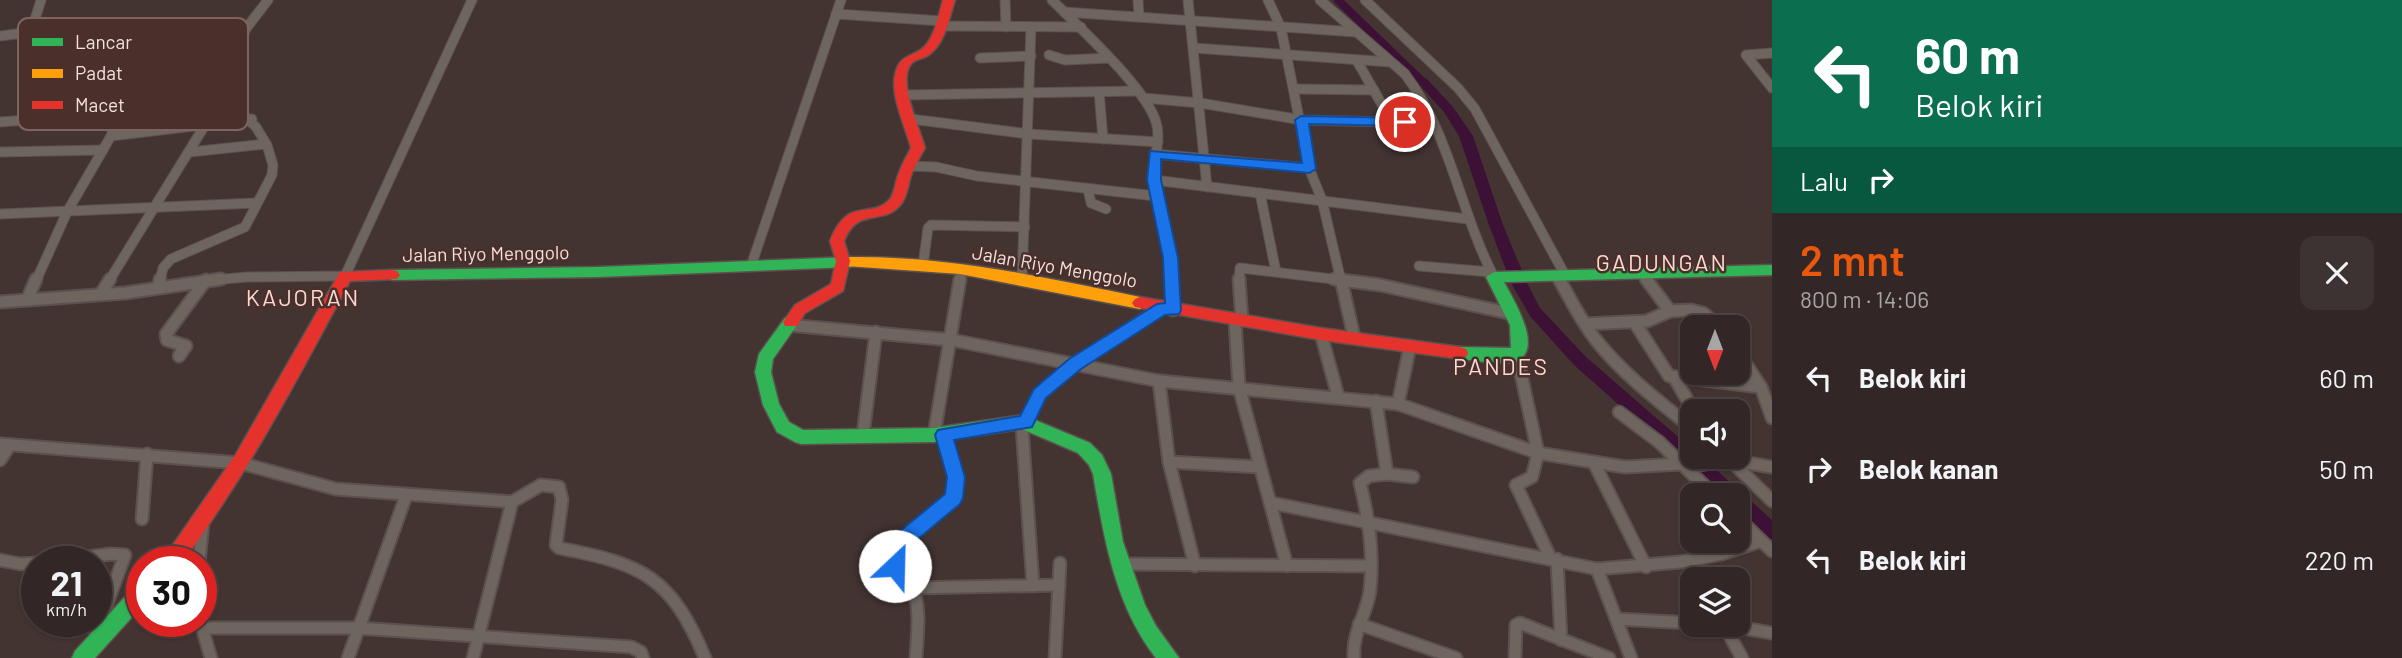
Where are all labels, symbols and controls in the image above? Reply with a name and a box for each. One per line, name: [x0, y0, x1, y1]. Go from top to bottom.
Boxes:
legend: [18, 18, 248, 130]
text: 60 m: [1915, 25, 2020, 84]
icon: left: [1800, 28, 1891, 119]
text: Lancar: [75, 30, 132, 53]
text: Padat: [75, 61, 123, 84]
text: Belok kiri: [1915, 85, 2043, 123]
pin: [1375, 92, 1435, 152]
text: Macet: [75, 93, 125, 116]
icon: arrive: [1386, 103, 1424, 141]
icon: right: [1862, 161, 1900, 199]
text: Lalu: [1800, 165, 1848, 196]
text: 2 mnt: [1800, 234, 1905, 284]
button: close: [2300, 236, 2374, 310]
street label: Jalan Riyo Menggolo: [402, 240, 570, 266]
street label: Jalan Riyo Menggolo: [971, 240, 1139, 292]
district label: GADUNGAN: [1596, 248, 1728, 276]
district label: KAJORAN: [246, 283, 360, 311]
text: 800 m · 14:06: [1800, 285, 1929, 313]
north arrow: [1680, 315, 1750, 385]
map controls: [1680, 315, 1750, 637]
district label: PANDES: [1453, 352, 1549, 380]
icon: left: [1800, 359, 1838, 397]
text: Belok kiri: [1859, 362, 1966, 393]
text: 60 m: [2319, 362, 2374, 393]
button: sound: [1680, 399, 1750, 469]
icon: right: [1800, 450, 1838, 488]
text: Belok kanan: [1859, 453, 1998, 484]
text: 50 m: [2319, 453, 2374, 484]
button: search: [1680, 483, 1750, 553]
position arrow: [858, 529, 932, 603]
icon: left: [1800, 541, 1838, 579]
text: Belok kiri: [1859, 544, 1966, 575]
text: 220 m: [2305, 544, 2374, 575]
speed limit sign: 30: [126, 546, 217, 637]
text: 21: [51, 561, 82, 603]
button: layers: [1680, 567, 1750, 637]
text: km/h: [46, 598, 87, 620]

